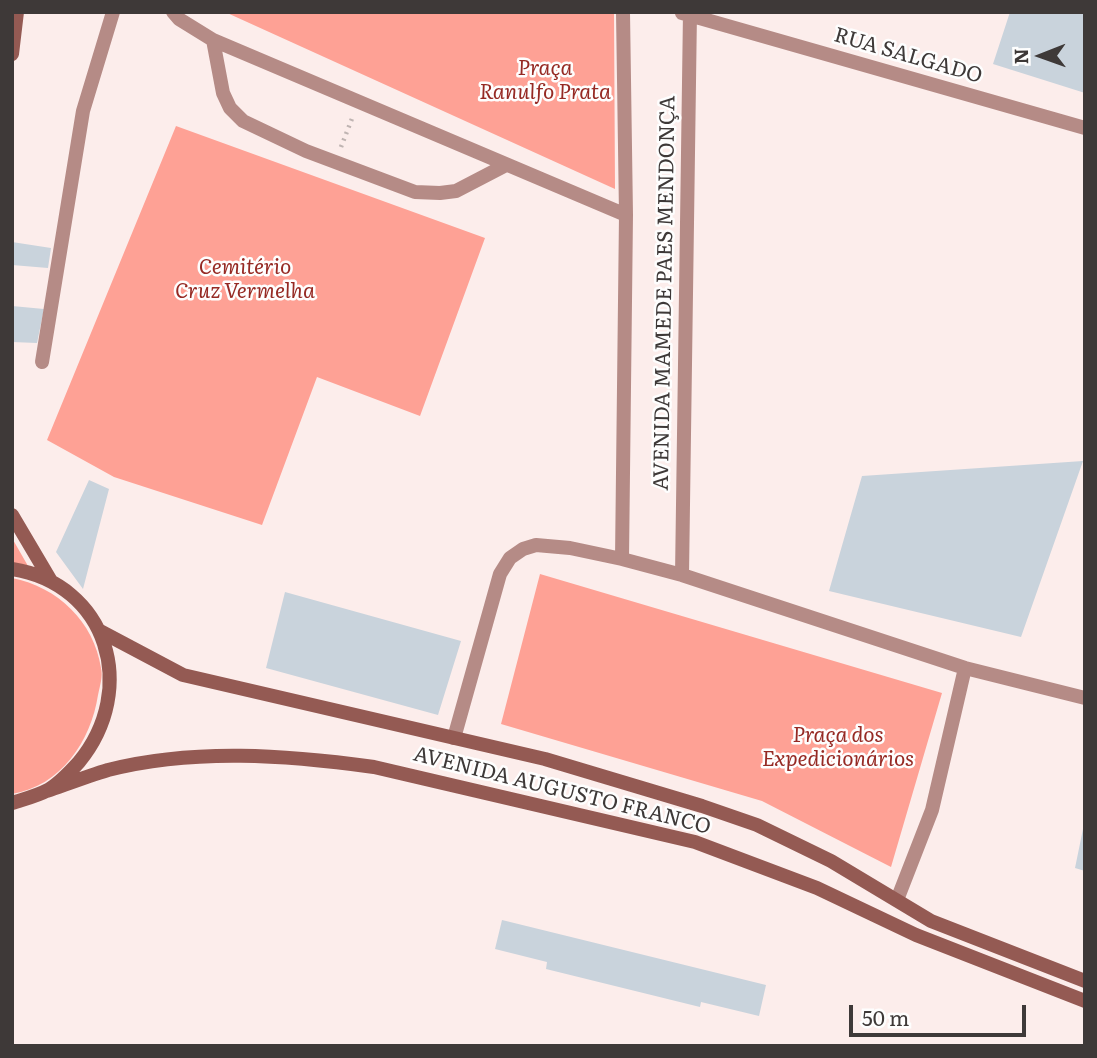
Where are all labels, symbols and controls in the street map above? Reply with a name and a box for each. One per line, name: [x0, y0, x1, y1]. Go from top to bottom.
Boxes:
north arrow: [1006, 21, 1076, 91]
street label: RUA SALGADO: [831, 23, 985, 89]
text: N: [1006, 48, 1034, 65]
park label: Praça Ranulfo Prata: [479, 56, 611, 106]
street label: AVENIDA MAMEDE PAES MENDONÇA: [649, 95, 681, 491]
park label: Cemitério Cruz Vermelha: [175, 255, 315, 305]
park label: Praça dos Expedicionários: [762, 723, 914, 773]
street label: AVENIDA AUGUSTO FRANCO: [411, 742, 713, 840]
scale bar: [852, 992, 1029, 1036]
text: 50 m: [862, 1001, 909, 1032]

